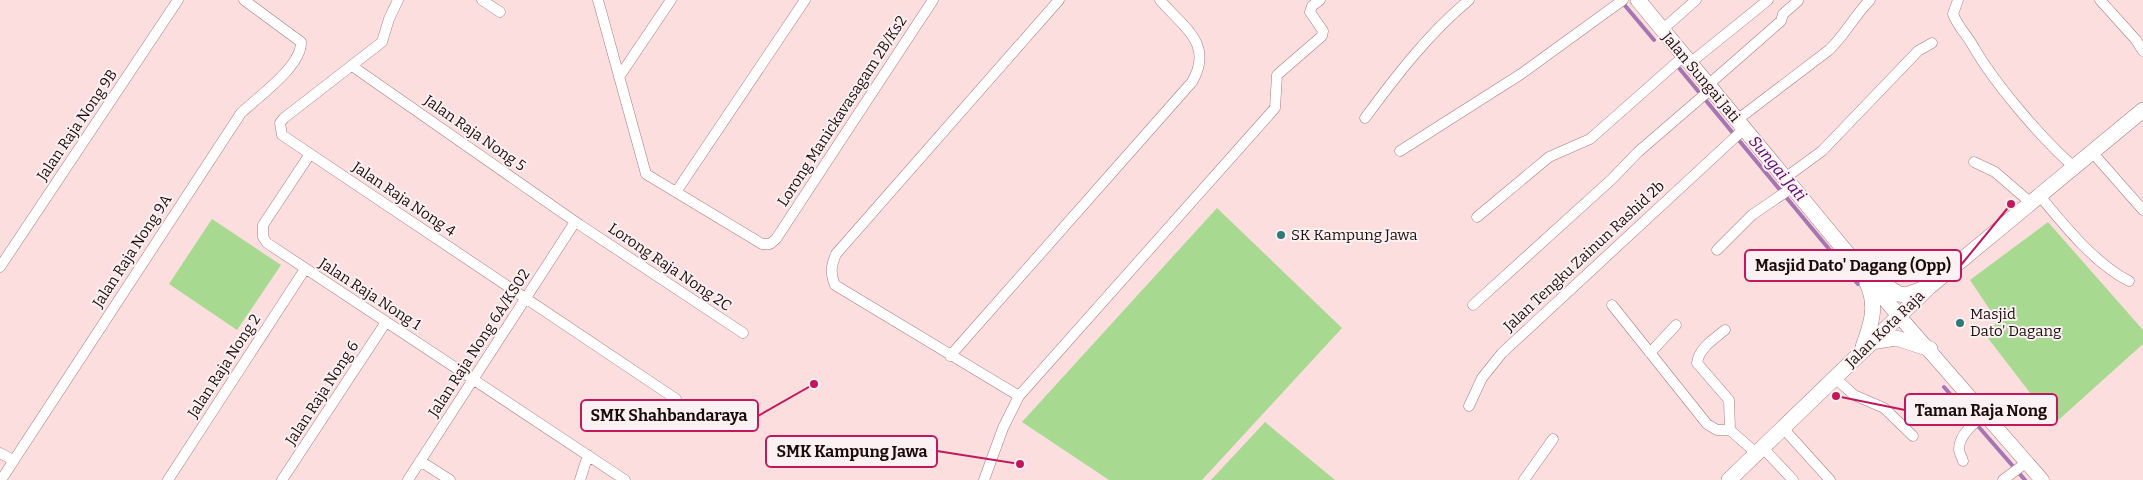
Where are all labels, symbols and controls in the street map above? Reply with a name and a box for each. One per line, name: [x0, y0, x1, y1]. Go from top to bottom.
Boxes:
street label: Lorong Manickavasagam 2B/Ks2: [774, 12, 910, 210]
street label: Jalan Sungai Jati: [1658, 28, 1744, 126]
street label: Jalan Raja Nong 9B: [33, 66, 121, 185]
street label: Jalan Raja Nong 5: [420, 91, 529, 175]
water label: Sungai Jati: [1745, 132, 1811, 205]
street label: Jalan Raja Nong 4: [348, 157, 459, 240]
street label: Jalan Tengku Zainun Rashid 2b: [1499, 177, 1668, 336]
street label: Jalan Raja Nong 9A: [88, 191, 176, 312]
street label: Lorong Raja Nong 2C: [605, 219, 735, 315]
place label: SK Kampung Jawa: [1291, 226, 1417, 244]
marker: SK Kampung Jawa: [1275, 229, 1287, 241]
callout: Masjid Dato' Dagang (Opp): [1745, 250, 1961, 281]
street label: Jalan Raja Nong 1: [315, 254, 424, 334]
text: Masjid Dato' Dagang (Opp): [1755, 256, 1951, 275]
street label: Jalan Raja Nong 6A/KS02: [424, 266, 534, 421]
street label: Jalan Kota Raja: [1841, 287, 1928, 372]
place label: Masjid Dato' Dagang: [1970, 305, 2061, 340]
street label: Jalan Raja Nong 2: [183, 311, 264, 422]
marker: Masjid Dato' Dagang: [1954, 317, 1966, 329]
street label: Jalan Raja Nong 6: [281, 337, 363, 449]
callout: Taman Raja Nong: [1905, 394, 2057, 425]
callout: SMK Shahbandaraya: [581, 400, 758, 431]
text: Taman Raja Nong: [1915, 401, 2047, 420]
text: SMK Shahbandaraya: [591, 406, 748, 425]
callout: SMK Kampung Jawa: [766, 436, 937, 467]
text: SMK Kampung Jawa: [776, 442, 928, 461]

